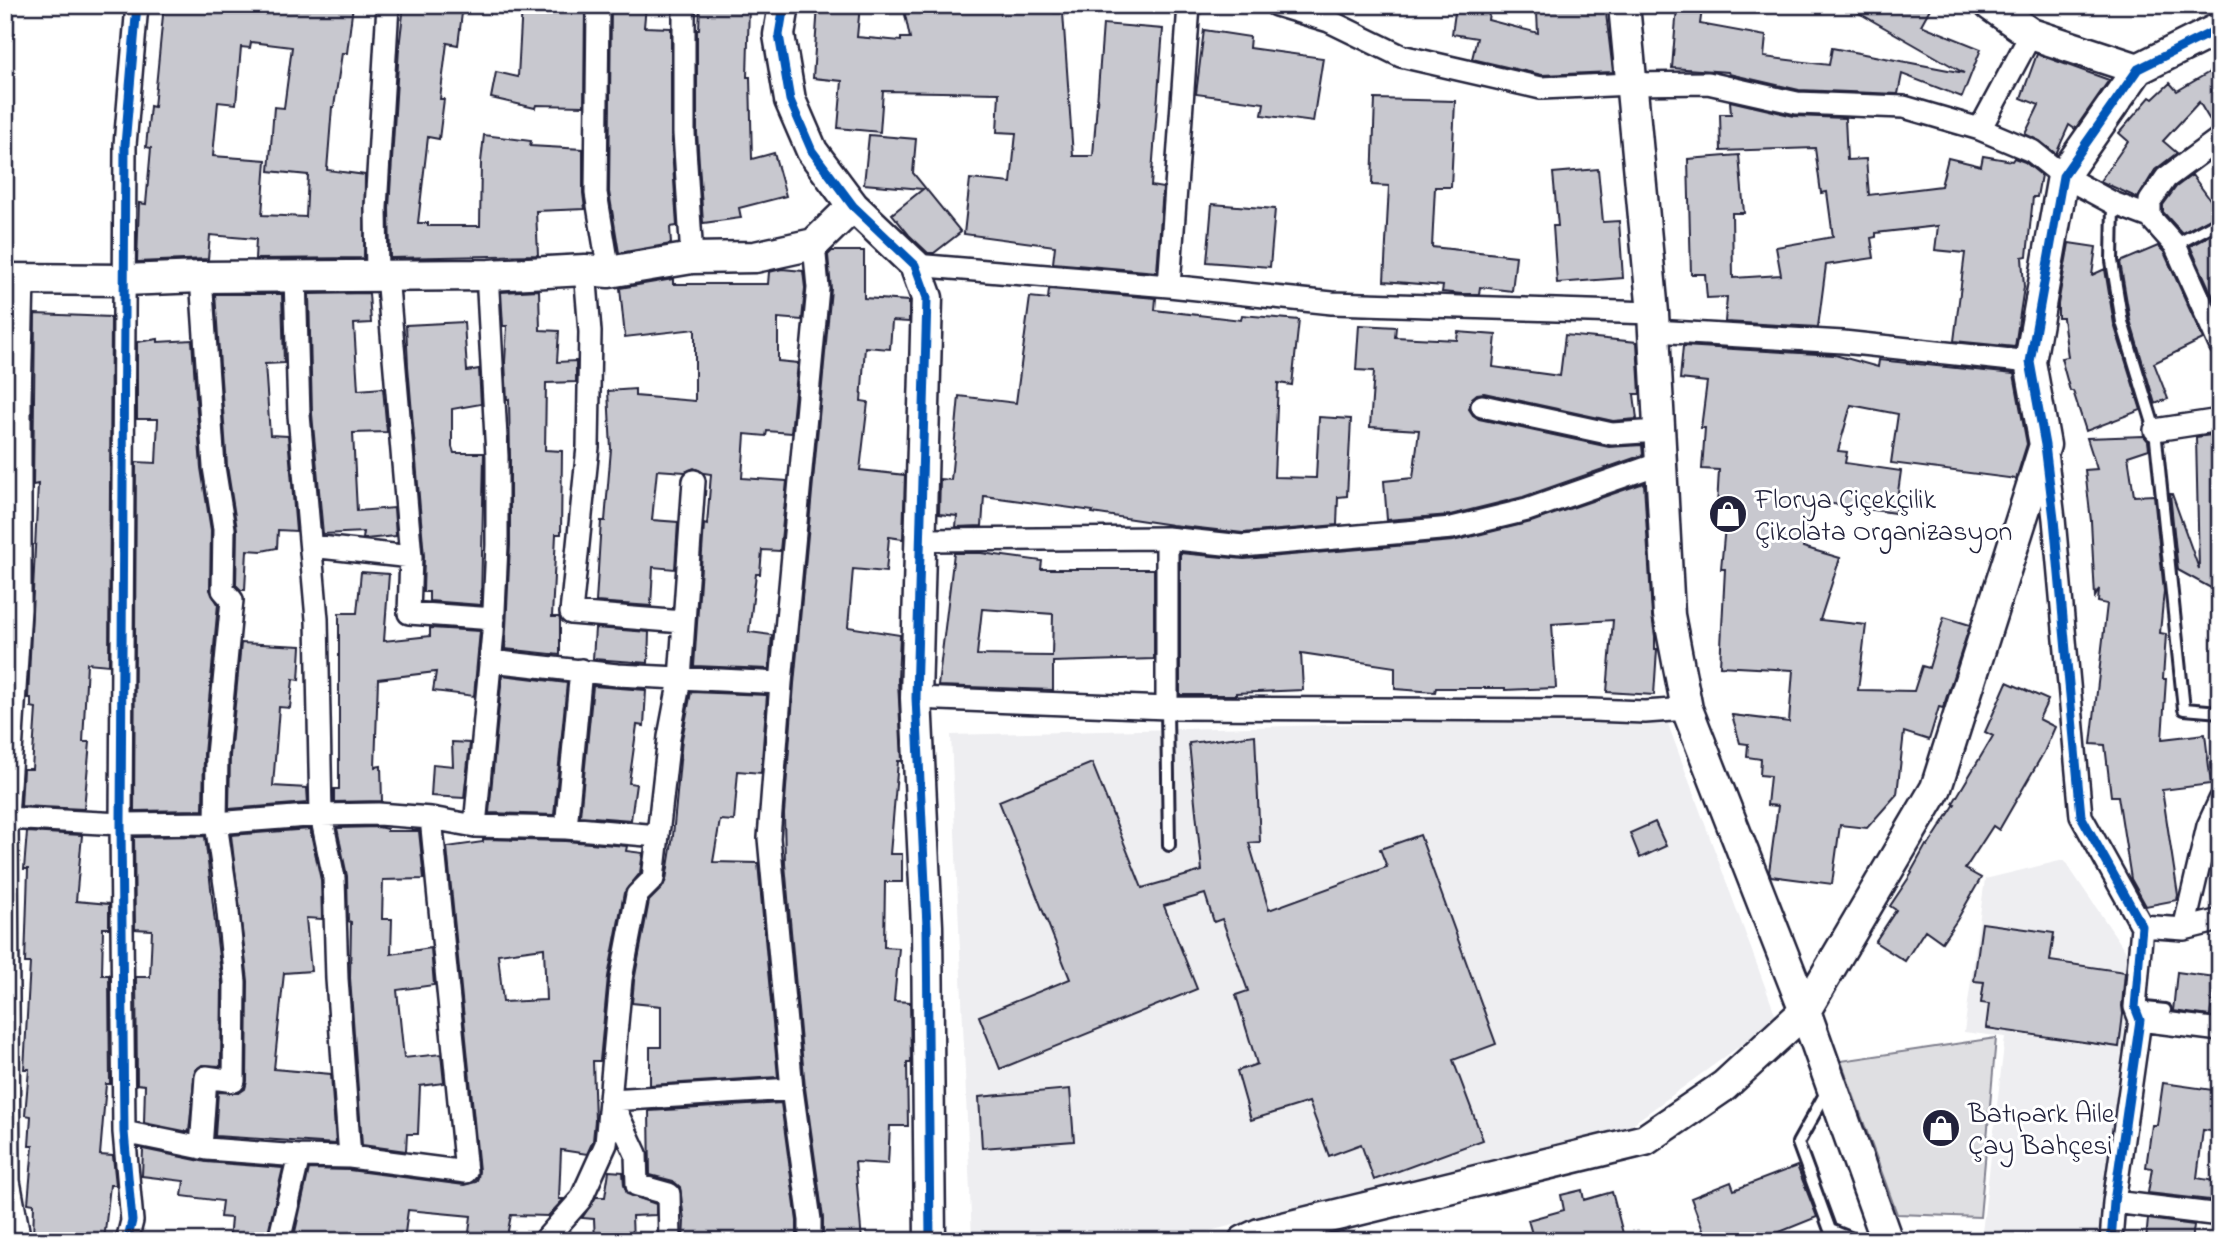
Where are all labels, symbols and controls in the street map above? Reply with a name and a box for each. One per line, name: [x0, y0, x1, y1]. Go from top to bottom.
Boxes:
place label: Florya Çiçekçilik Çikolata Organizasyon: [1754, 481, 2012, 554]
shop icon: Florya Çiçekçilik Çikolata Organizasyon: [1707, 493, 1749, 535]
place label: Batıpark Aile Çay Bahçesi: [1967, 1095, 2115, 1168]
shop icon: Batıpark Aile Çay Bahçesi: [1920, 1107, 1962, 1149]

